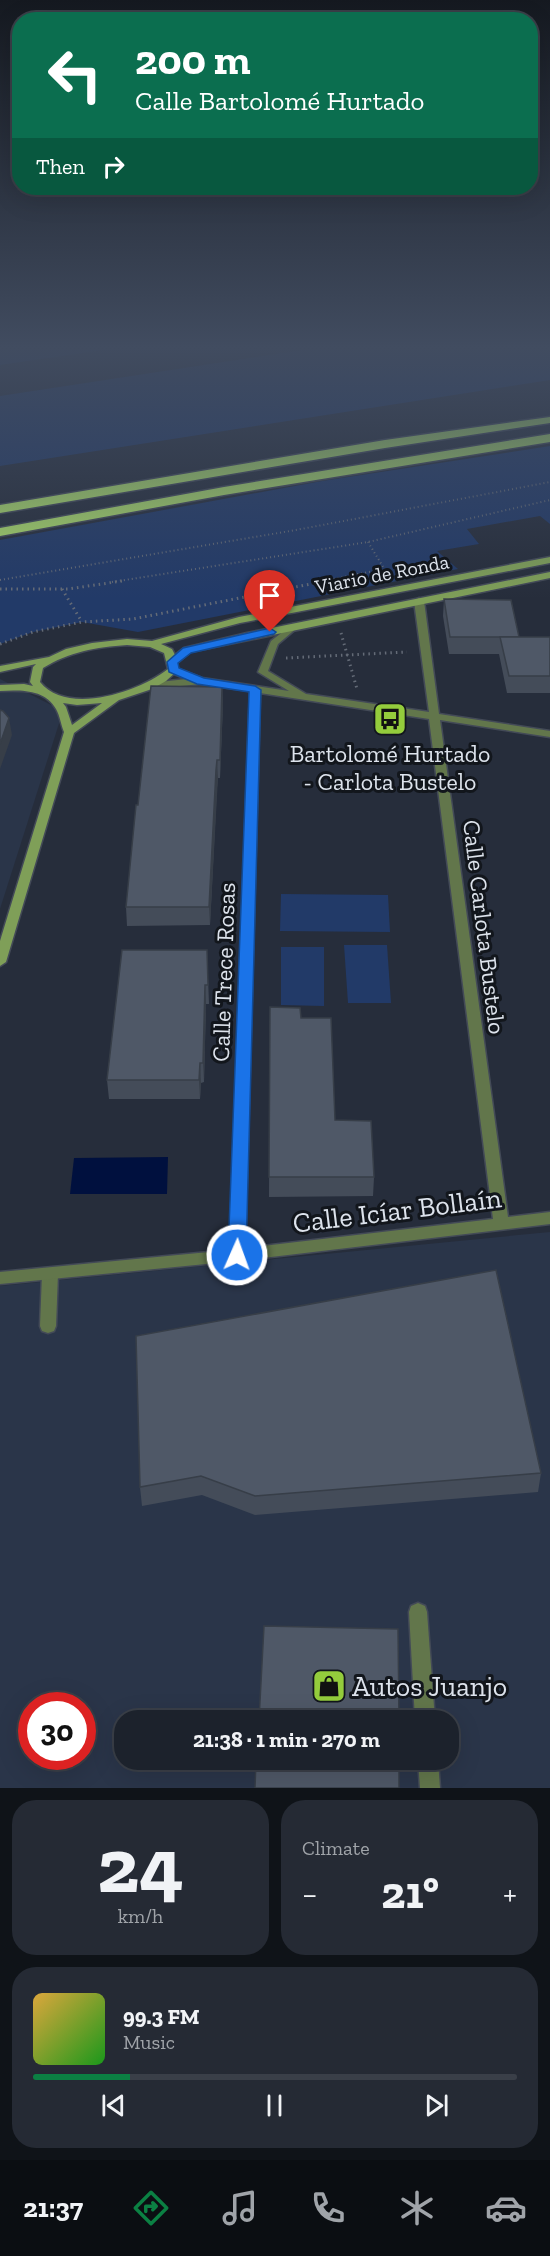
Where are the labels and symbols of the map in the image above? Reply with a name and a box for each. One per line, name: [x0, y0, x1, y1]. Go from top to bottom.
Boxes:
street label: Viario de Ronda: [312, 549, 451, 599]
pin: [244, 570, 295, 632]
bus stop icon: Bartolomé Hurtado - Carlota Bustelo: [372, 701, 408, 737]
place label: Bartolomé Hurtado - Carlota Bustelo: [290, 739, 490, 796]
street label: Calle Carlota Bustelo: [457, 818, 512, 1036]
street label: Calle Trece Rosas: [206, 882, 241, 1062]
street label: Calle Icíar Bollaín: [291, 1181, 503, 1240]
position arrow: [205, 1223, 269, 1287]
shop icon: Autos Juanjo: [311, 1668, 347, 1704]
place label: Autos Juanjo: [352, 1670, 507, 1703]
speed limit sign: 30: [18, 1692, 96, 1770]

